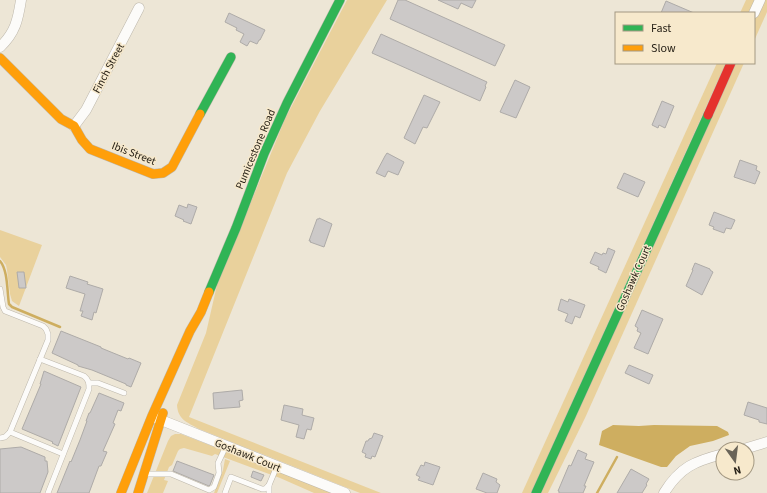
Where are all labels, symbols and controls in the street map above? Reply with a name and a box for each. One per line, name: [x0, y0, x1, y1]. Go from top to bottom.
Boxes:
legend: [615, 12, 755, 64]
text: Fast: [651, 20, 671, 37]
street label: Finch Street: [89, 40, 128, 96]
text: Slow: [651, 40, 676, 57]
street label: Pumicestone Road: [232, 107, 279, 191]
street label: Ibis Street: [110, 138, 158, 169]
street label: Goshawk Court: [612, 243, 655, 313]
street label: Goshawk Court: [212, 435, 283, 476]
north arrow: [715, 441, 755, 481]
text: N: [732, 462, 743, 478]

